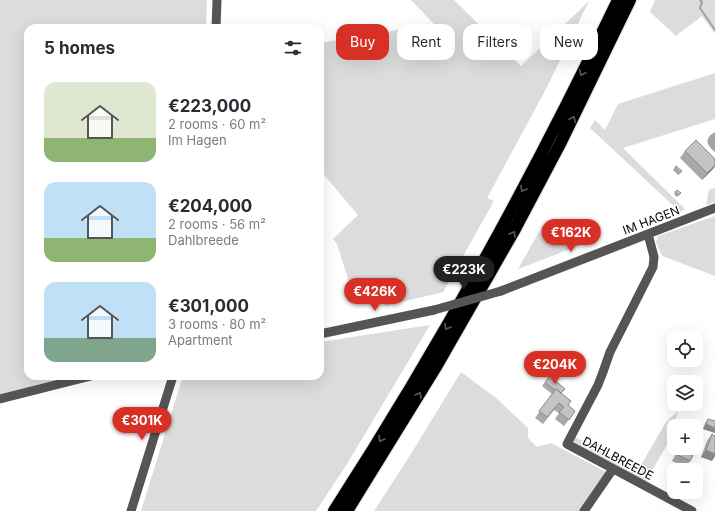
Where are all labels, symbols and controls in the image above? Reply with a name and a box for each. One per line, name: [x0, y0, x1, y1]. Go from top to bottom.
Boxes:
chip: Buy: [336, 24, 389, 60]
chip: Rent: [397, 24, 455, 60]
chip: Filters: [463, 24, 532, 60]
chip: New: [540, 24, 598, 60]
icon: filters: [282, 37, 304, 59]
text: 5 homes: [44, 38, 115, 58]
one-way arrow: [579, 69, 587, 76]
text: €223,000: [168, 96, 251, 116]
icon: home: [76, 98, 124, 146]
one-way arrow: [568, 115, 576, 123]
text: 2 rooms · 60 m²: [168, 116, 266, 132]
text: Im Hagen: [168, 132, 227, 148]
one-way arrow: [521, 184, 528, 192]
text: €204,000: [168, 196, 252, 216]
icon: home: [76, 198, 124, 246]
street label: IM HAGEN: [621, 202, 681, 238]
text: 2 rooms · 56 m²: [168, 216, 266, 232]
pin: €162K: [543, 219, 599, 253]
text: €162K: [551, 224, 591, 240]
one-way arrow: [508, 231, 515, 238]
text: Dahlbreede: [168, 232, 239, 248]
pin: €223K: [436, 256, 492, 290]
text: €223K: [442, 261, 486, 277]
pin: €426K: [347, 278, 403, 312]
text: €426K: [353, 283, 397, 299]
text: €301,000: [168, 296, 249, 316]
icon: home: [76, 298, 124, 346]
text: 3 rooms · 80 m²: [168, 316, 266, 332]
one-way arrow: [444, 323, 451, 330]
map controls: [667, 331, 703, 499]
button: locate: [667, 331, 703, 367]
text: Apartment: [168, 332, 233, 348]
pin: €204K: [527, 351, 583, 385]
text: €204K: [533, 356, 577, 372]
button: layers: [667, 375, 703, 411]
one-way arrow: [415, 392, 422, 399]
pin: €301K: [114, 407, 170, 441]
text: €301K: [121, 412, 163, 428]
button: +: [667, 419, 703, 455]
street label: DAHLBREEDE: [580, 433, 656, 483]
one-way arrow: [378, 435, 385, 442]
button: −: [667, 463, 703, 499]

